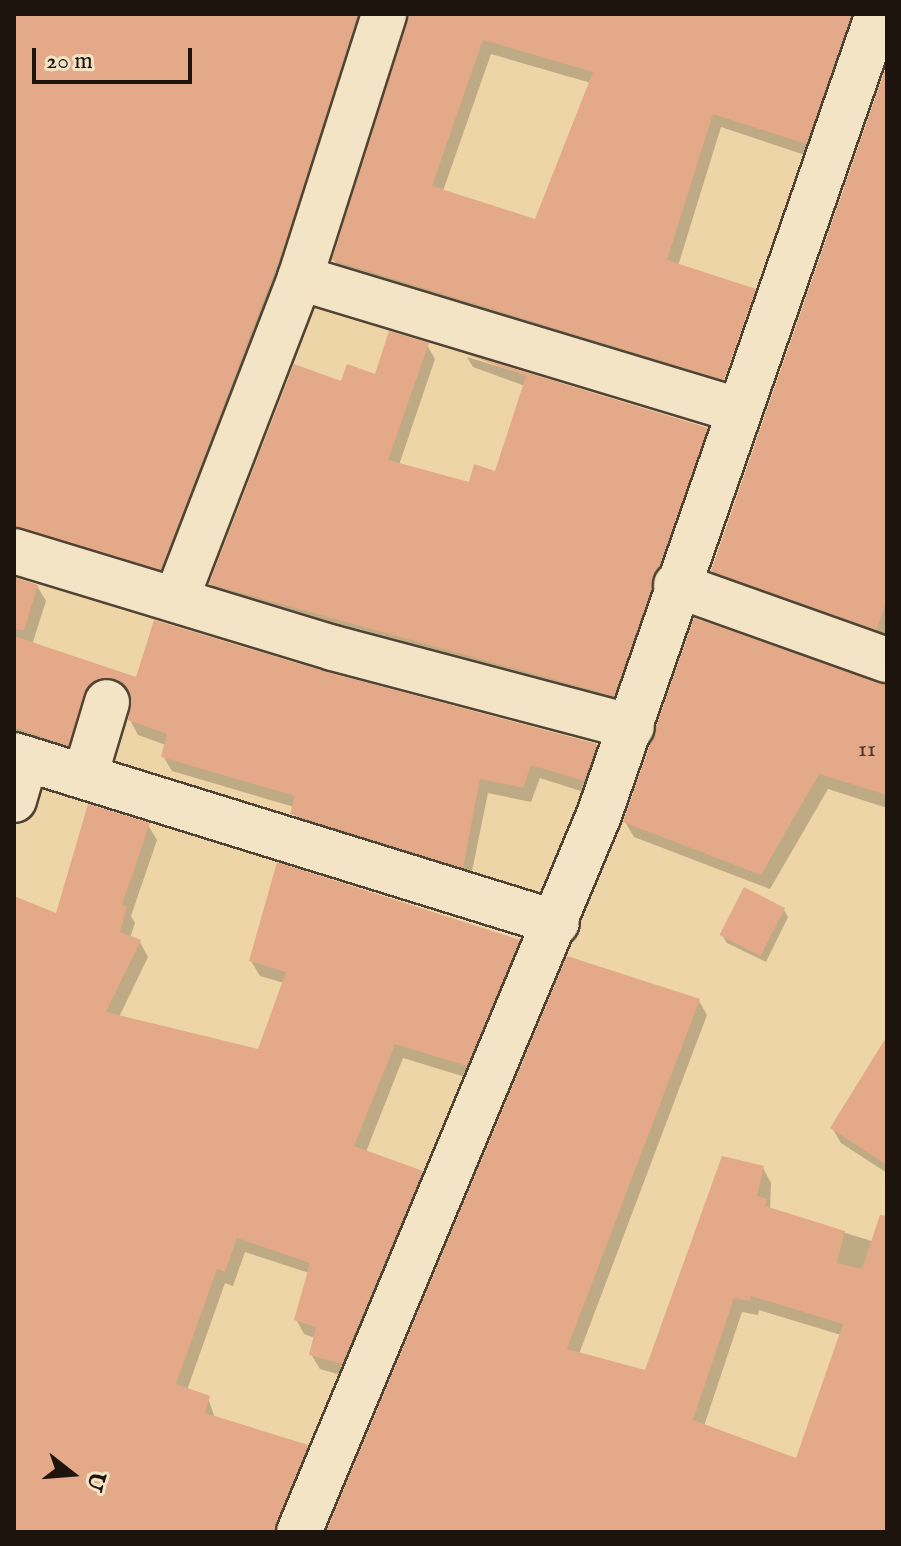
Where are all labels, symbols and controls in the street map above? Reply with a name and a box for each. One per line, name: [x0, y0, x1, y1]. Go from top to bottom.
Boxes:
scale bar: [36, 32, 196, 82]
text: 20 m: [46, 46, 93, 77]
house number: 11: [858, 736, 876, 764]
north arrow: [32, 1434, 112, 1514]
text: U: [79, 1468, 111, 1494]

